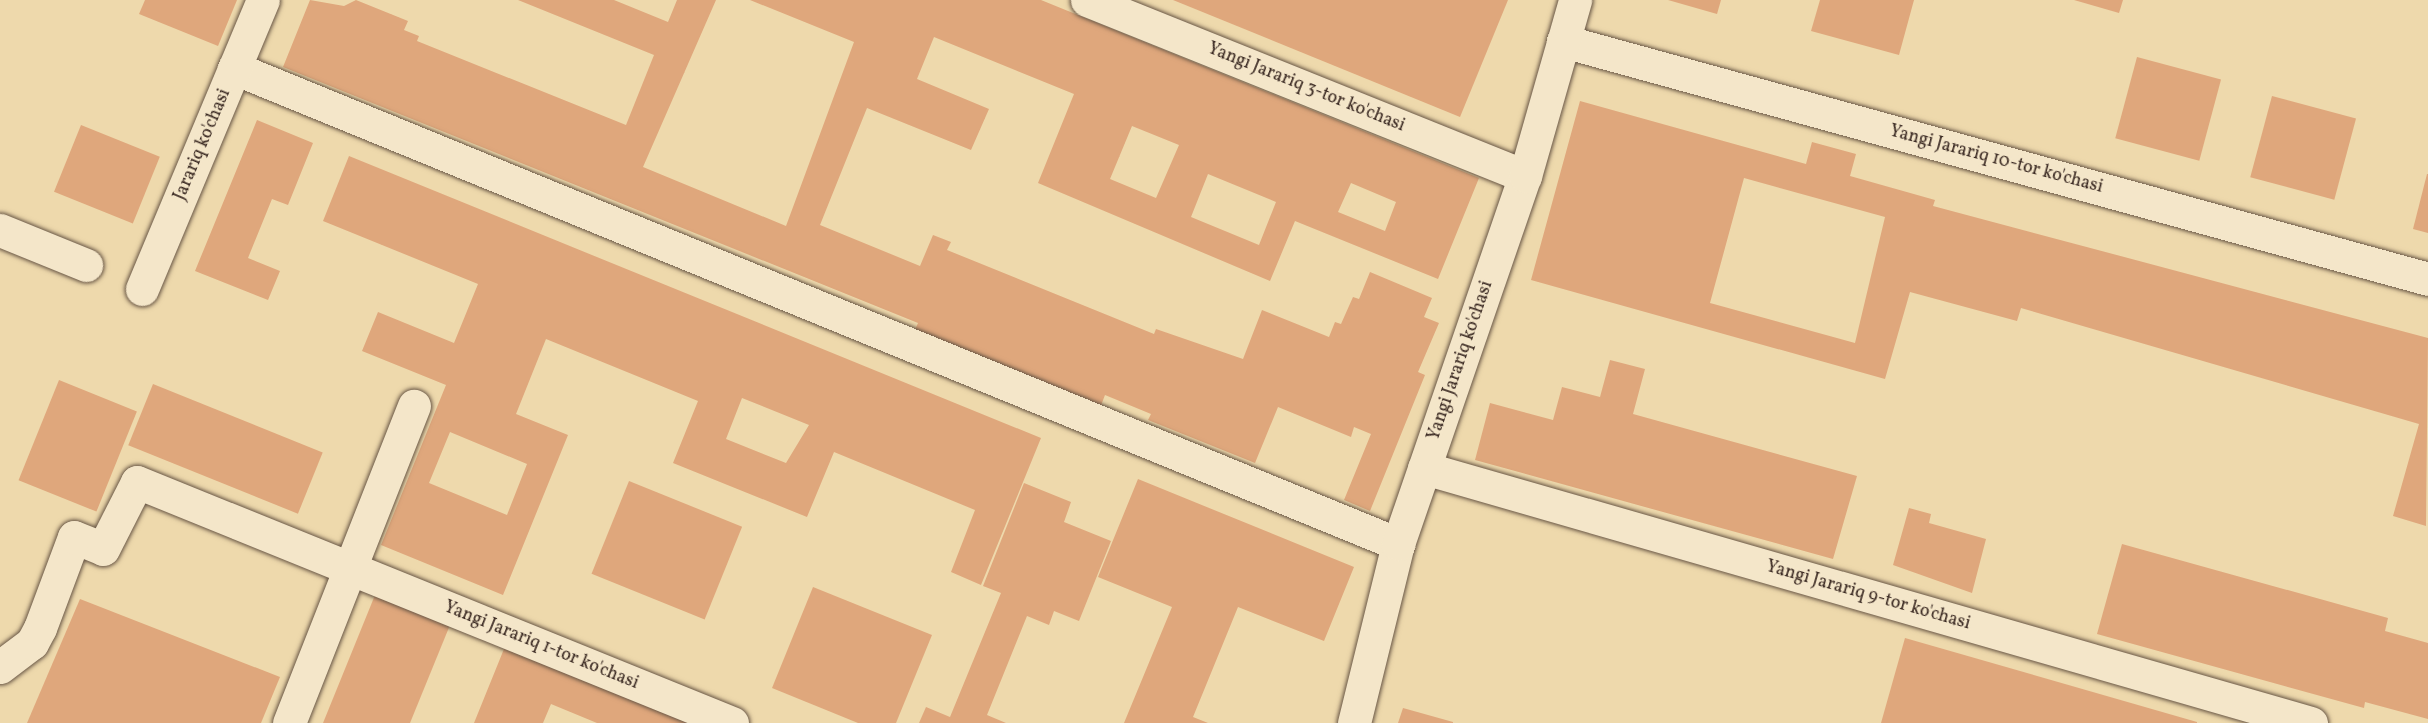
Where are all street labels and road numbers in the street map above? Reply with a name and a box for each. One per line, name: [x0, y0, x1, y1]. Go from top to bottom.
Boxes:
street label: Yangi Jarariq 3-tor ko'chasi: [1204, 38, 1408, 138]
street label: Jarariq ko'chasi: [170, 86, 236, 204]
street label: Yangi Jarariq 10-tor ko'chasi: [1887, 121, 2105, 199]
street label: Yangi Jarariq ko'chasi: [1424, 278, 1498, 444]
street label: Yangi Jarariq 9-tor ko'chasi: [1763, 556, 1973, 636]
street label: Yangi Jarariq 1-tor ko'chasi: [440, 597, 642, 695]

